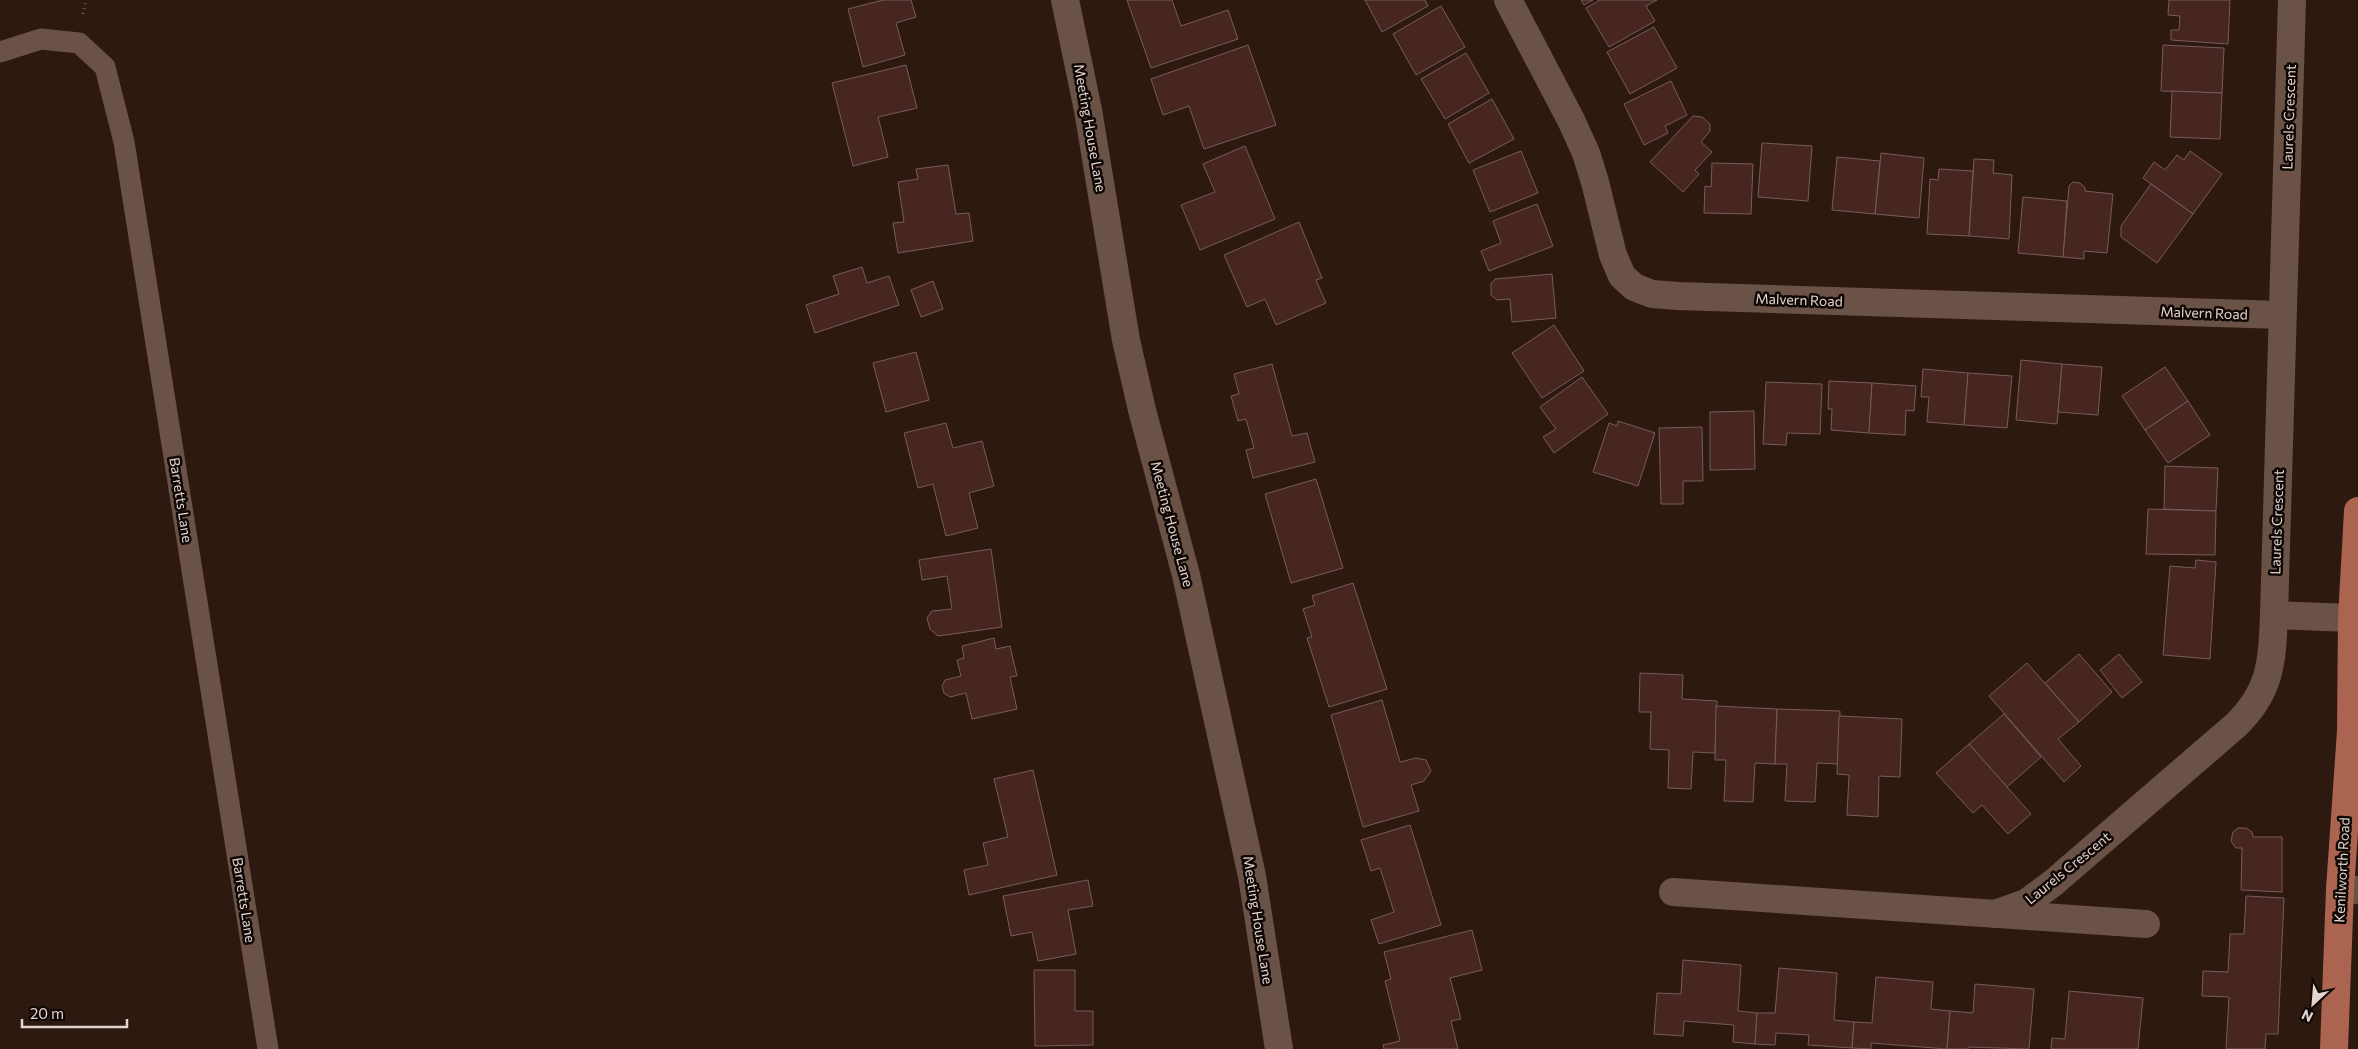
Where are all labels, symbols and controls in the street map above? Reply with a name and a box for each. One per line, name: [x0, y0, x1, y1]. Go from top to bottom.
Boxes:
street label: Meeting House Lane: [1071, 63, 1110, 193]
street label: Laurels Crescent: [2278, 64, 2299, 170]
street label: Malvern Road: [1755, 289, 1843, 310]
street label: Malvern Road: [2160, 302, 2248, 323]
street label: Barretts Lane: [166, 456, 197, 544]
street label: Meeting House Lane: [1148, 459, 1197, 589]
street label: Laurels Crescent: [2266, 469, 2287, 575]
street label: Kenilworth Road: [2330, 817, 2353, 923]
street label: Laurels Crescent: [2021, 828, 2114, 907]
street label: Meeting House Lane: [1240, 855, 1277, 985]
street label: Barretts Lane: [229, 856, 260, 944]
north arrow: [2288, 979, 2338, 1029]
scale bar: [22, 996, 128, 1028]
text: 20 m: [30, 1004, 64, 1022]
text: N: [2299, 1006, 2316, 1026]

